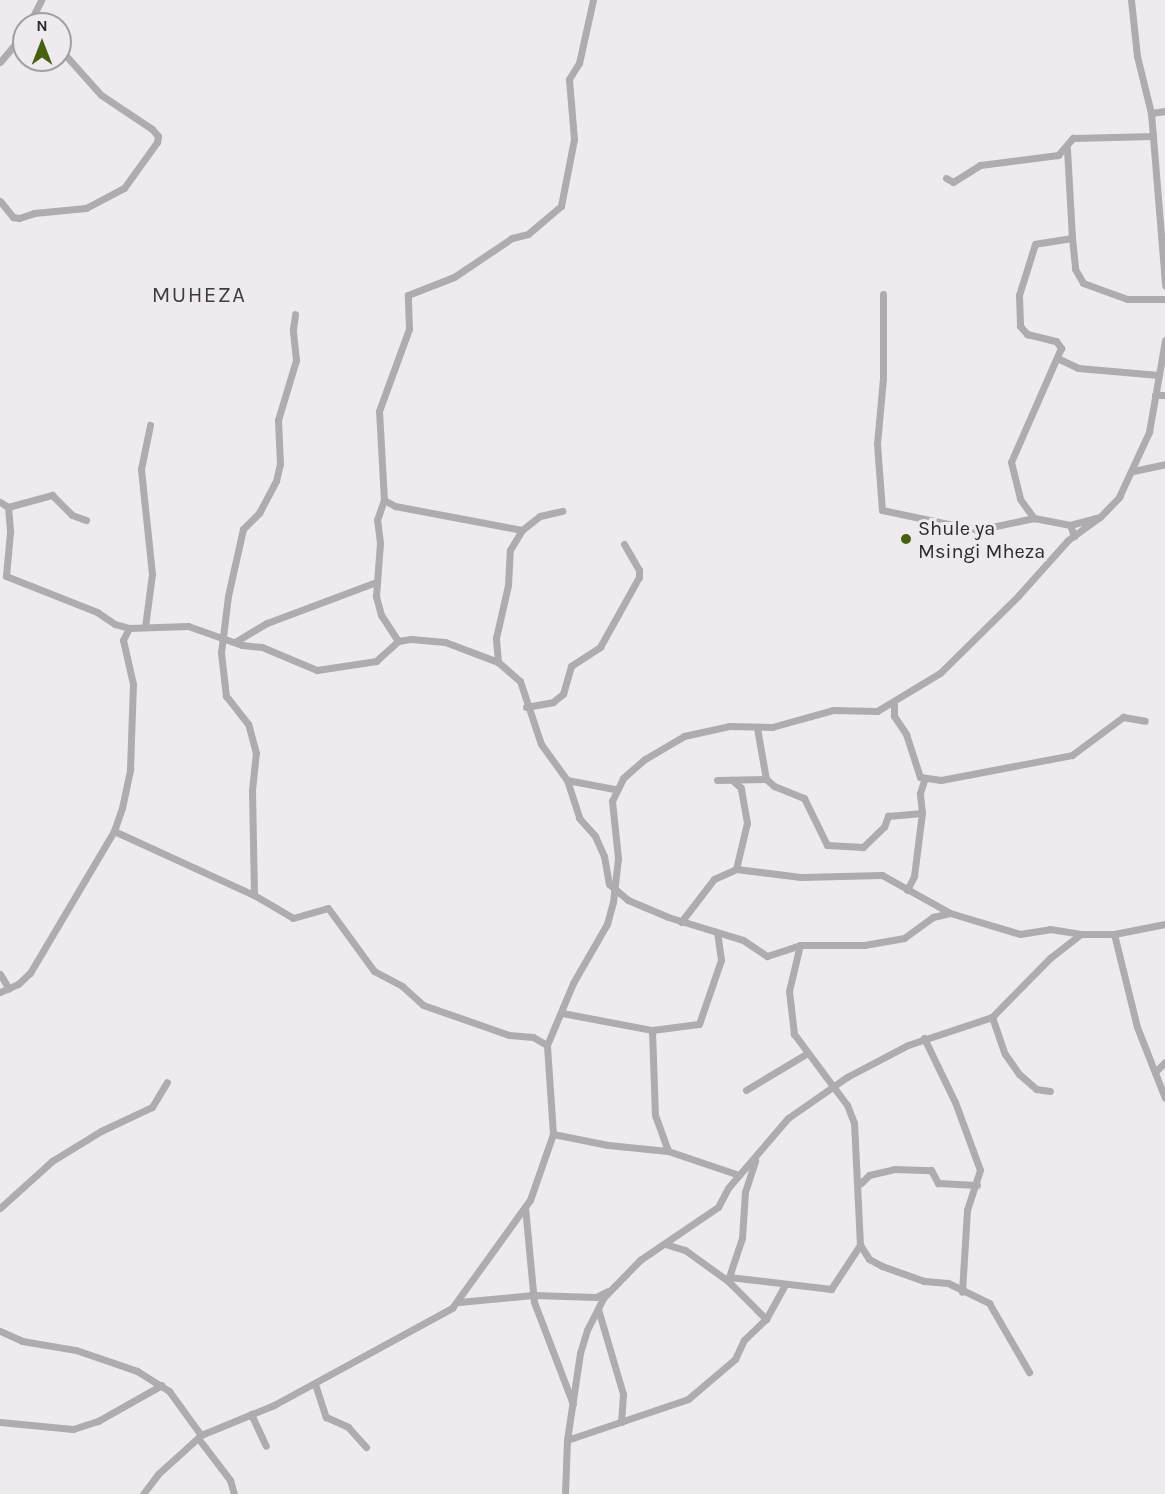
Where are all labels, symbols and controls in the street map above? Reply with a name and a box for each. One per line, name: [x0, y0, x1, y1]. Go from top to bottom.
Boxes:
north arrow: [12, 12, 72, 72]
text: N: [36, 16, 48, 35]
district label: MUHEZA: [152, 283, 246, 309]
place label: Shule ya Msingi Mheza: [918, 516, 1045, 563]
marker: Shule ya Msingi Mheza: [899, 532, 913, 546]

